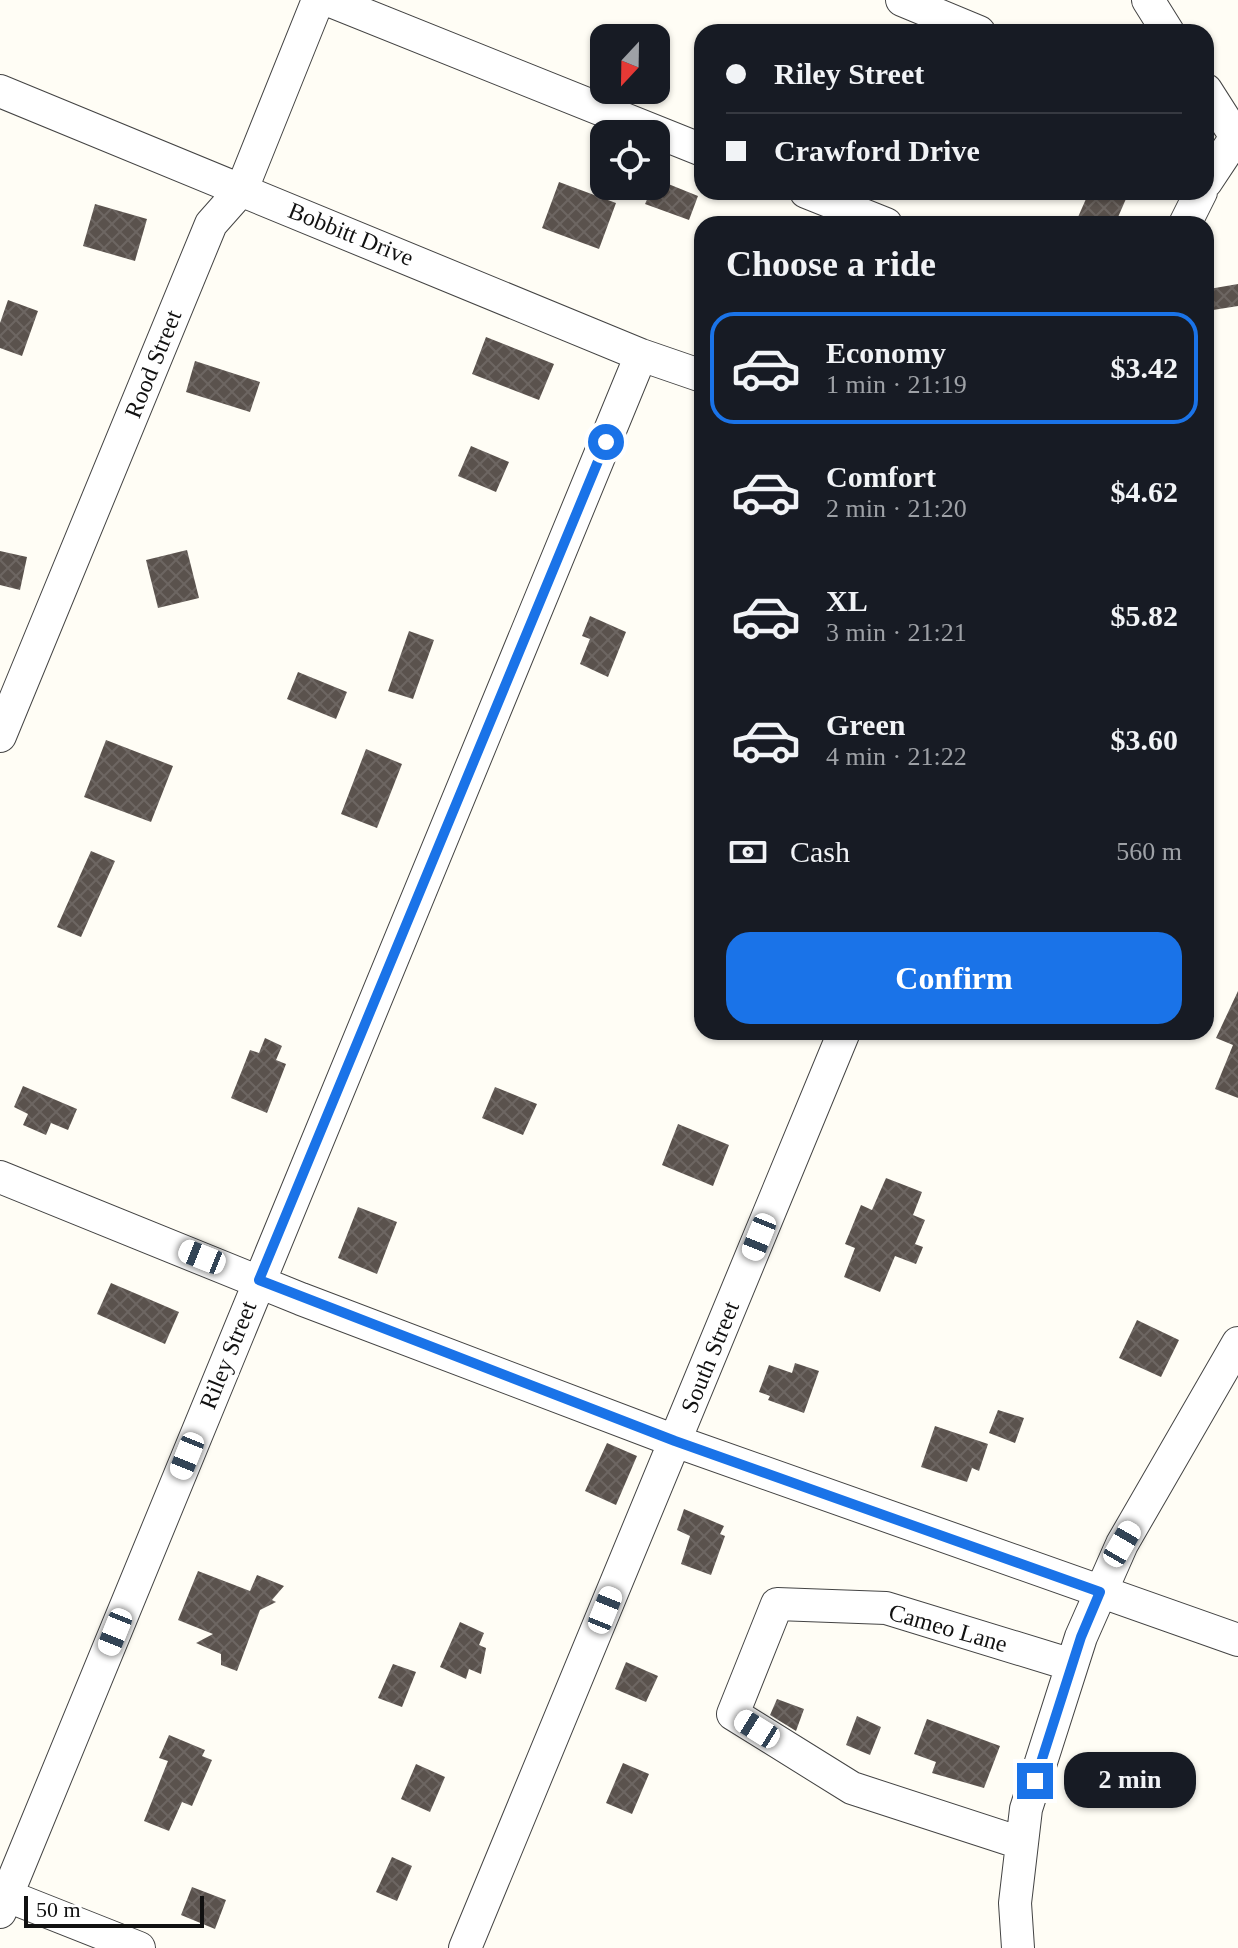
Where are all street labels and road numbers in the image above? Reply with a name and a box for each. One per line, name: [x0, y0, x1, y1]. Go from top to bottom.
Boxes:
street label: Bobbitt Drive: [285, 197, 417, 271]
street label: Rood Street: [120, 306, 187, 422]
street label: Riley Street: [195, 1297, 262, 1413]
street label: South Street: [676, 1297, 744, 1417]
street label: Cameo Lane: [886, 1599, 1010, 1657]

